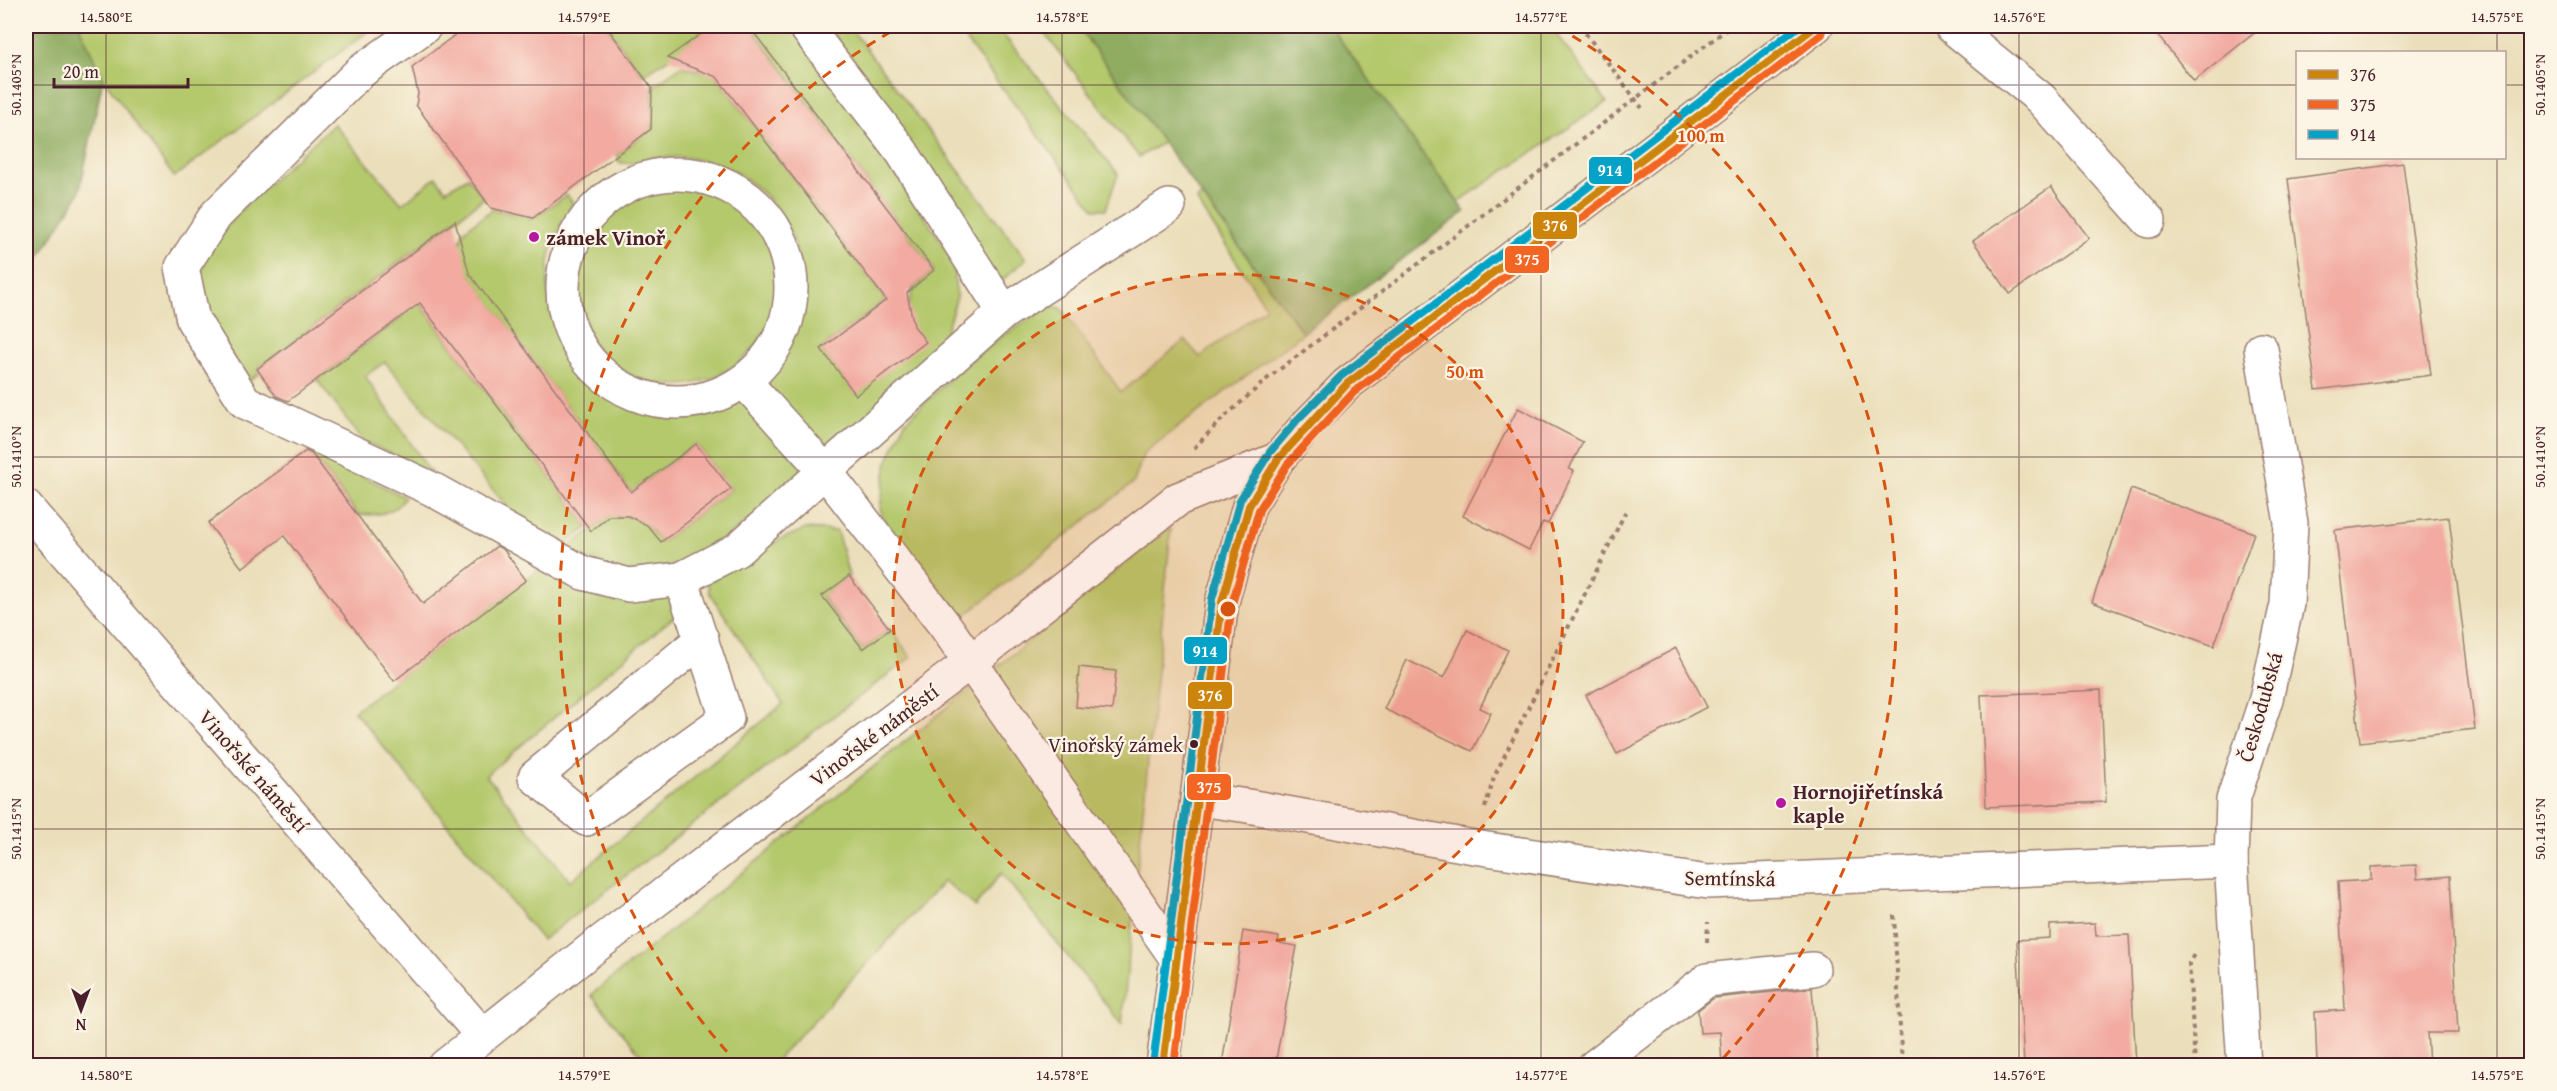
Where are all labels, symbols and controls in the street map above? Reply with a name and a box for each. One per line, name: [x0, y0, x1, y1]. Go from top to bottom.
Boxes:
text: 14.580°E: [80, 6, 133, 27]
text: 14.579°E: [558, 6, 611, 27]
text: 14.578°E: [1036, 6, 1089, 27]
text: 14.577°E: [1515, 6, 1568, 27]
text: 14.576°E: [1993, 6, 2046, 27]
text: 14.575°E: [2471, 6, 2524, 27]
scale bar: [54, 51, 188, 89]
legend: [2296, 51, 2506, 159]
text: 50.1405°N: [5, 54, 26, 116]
text: 50.1405°N: [2529, 54, 2550, 116]
text: 20 m: [63, 58, 99, 85]
text: 376: [2350, 61, 2376, 88]
text: 375: [2350, 91, 2376, 118]
text: 914: [2350, 121, 2376, 148]
text: 100 m: [1677, 122, 1725, 149]
line badge: 914: [1588, 156, 1633, 185]
text: 914: [1598, 158, 1622, 182]
line badge: 376: [1532, 211, 1578, 240]
text: 376: [1543, 213, 1567, 237]
place label: zámek Vinoř: [546, 222, 666, 253]
marker: zámek Vinoř: [527, 230, 541, 244]
line badge: 375: [1504, 245, 1550, 274]
text: 375: [1515, 247, 1539, 271]
text: 50 m: [1446, 358, 1485, 385]
text: 50.1410°N: [5, 426, 26, 488]
text: 50.1410°N: [2529, 426, 2550, 488]
centre of rings: [1218, 599, 1238, 619]
line badge: 914: [1183, 636, 1228, 665]
text: 914: [1193, 639, 1217, 663]
street label: Českodubská: [2230, 648, 2290, 766]
street label: Vinořské náměstí: [803, 675, 946, 794]
line badge: 376: [1187, 681, 1233, 710]
text: 376: [1198, 683, 1222, 707]
street label: Vinořské náměstí: [192, 702, 317, 840]
place label: Vinořský zámek: [1048, 730, 1184, 759]
marker: Vinořský zámek: [1188, 738, 1200, 750]
line badge: 375: [1186, 773, 1232, 801]
text: 375: [1197, 775, 1221, 799]
place label: Hornojiřetínská kaple: [1793, 776, 1944, 831]
marker: Hornojiřetínská kaple: [1774, 796, 1788, 810]
text: 50.1415°N: [5, 798, 26, 860]
text: 50.1415°N: [2529, 798, 2550, 860]
street label: Semtínská: [1684, 862, 1776, 894]
north arrow: [51, 980, 111, 1040]
text: N: [75, 1013, 86, 1037]
text: 14.580°E: [80, 1064, 133, 1085]
text: 14.579°E: [558, 1064, 611, 1085]
text: 14.578°E: [1036, 1064, 1089, 1085]
text: 14.577°E: [1515, 1064, 1568, 1085]
text: 14.576°E: [1993, 1064, 2046, 1085]
text: 14.575°E: [2471, 1064, 2524, 1085]

